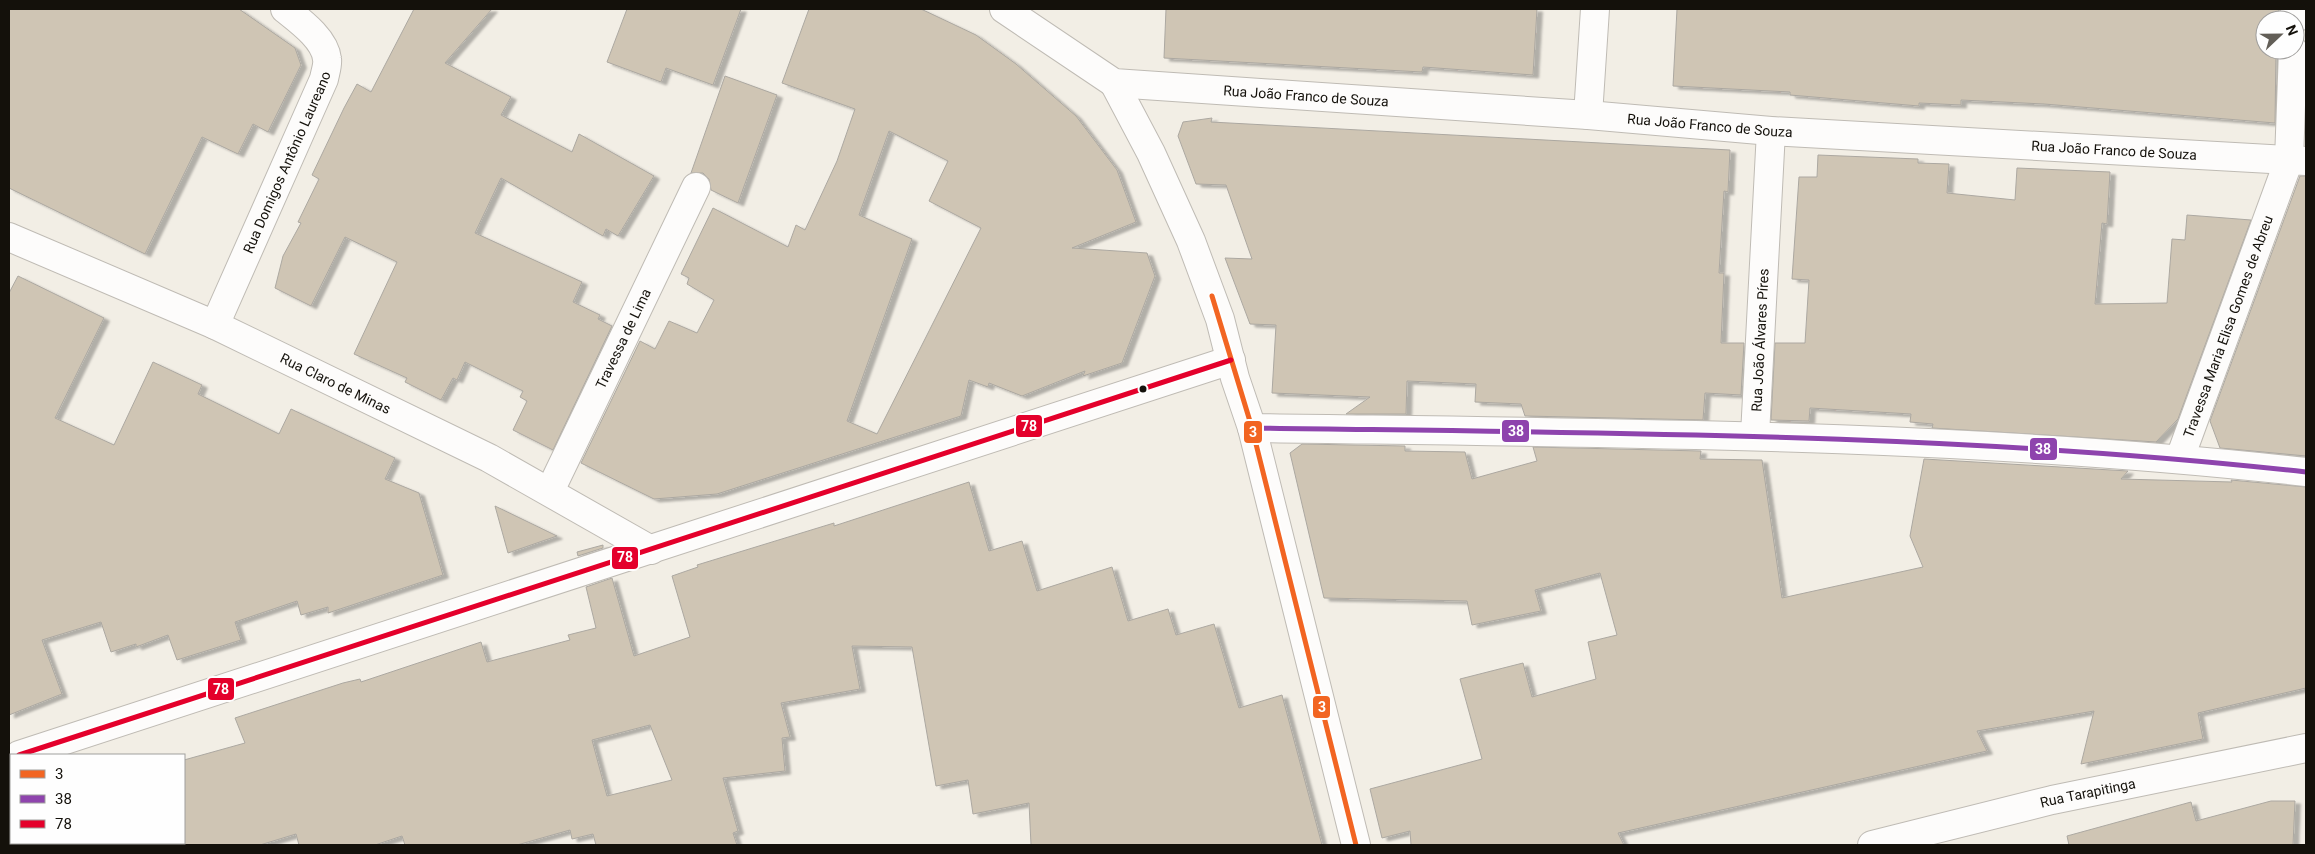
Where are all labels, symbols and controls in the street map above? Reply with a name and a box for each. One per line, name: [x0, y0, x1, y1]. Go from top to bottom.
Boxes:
north arrow: [2255, 10, 2305, 60]
text: N: [2283, 23, 2301, 38]
street label: Rua Domigos Antônio Laureano: [240, 70, 333, 256]
street label: Rua João Franco de Souza: [1223, 82, 1389, 110]
street label: Rua João Franco de Souza: [1627, 110, 1793, 140]
street label: Rua João Franco de Souza: [2031, 138, 2197, 163]
street label: Travessa Maria Elisa Gomes de Abreu: [2180, 213, 2276, 440]
street label: Rua João Álvares Píres: [1748, 268, 1772, 412]
street label: Travessa de Lima: [592, 286, 654, 391]
street label: Rua Claro de Minas: [278, 350, 393, 417]
unlabelled marker: [1138, 384, 1148, 394]
line badge: 78: [1015, 414, 1043, 438]
text: 78: [1021, 418, 1037, 434]
line badge: 38: [1501, 419, 1530, 443]
line badge: 3: [1243, 420, 1263, 444]
text: 38: [1508, 423, 1524, 439]
text: 3: [1249, 424, 1257, 440]
line badge: 38: [2029, 437, 2058, 461]
text: 38: [2035, 441, 2051, 457]
line badge: 78: [611, 546, 639, 570]
text: 78: [617, 549, 633, 565]
line badge: 78: [207, 677, 235, 701]
text: 78: [213, 681, 229, 697]
line badge: 3: [1312, 695, 1331, 719]
text: 3: [1318, 699, 1326, 715]
legend: [10, 754, 185, 844]
text: 3: [55, 765, 63, 783]
street label: Rua Tarapitinga: [2038, 775, 2137, 811]
text: 38: [55, 790, 72, 808]
text: 78: [55, 815, 72, 833]

